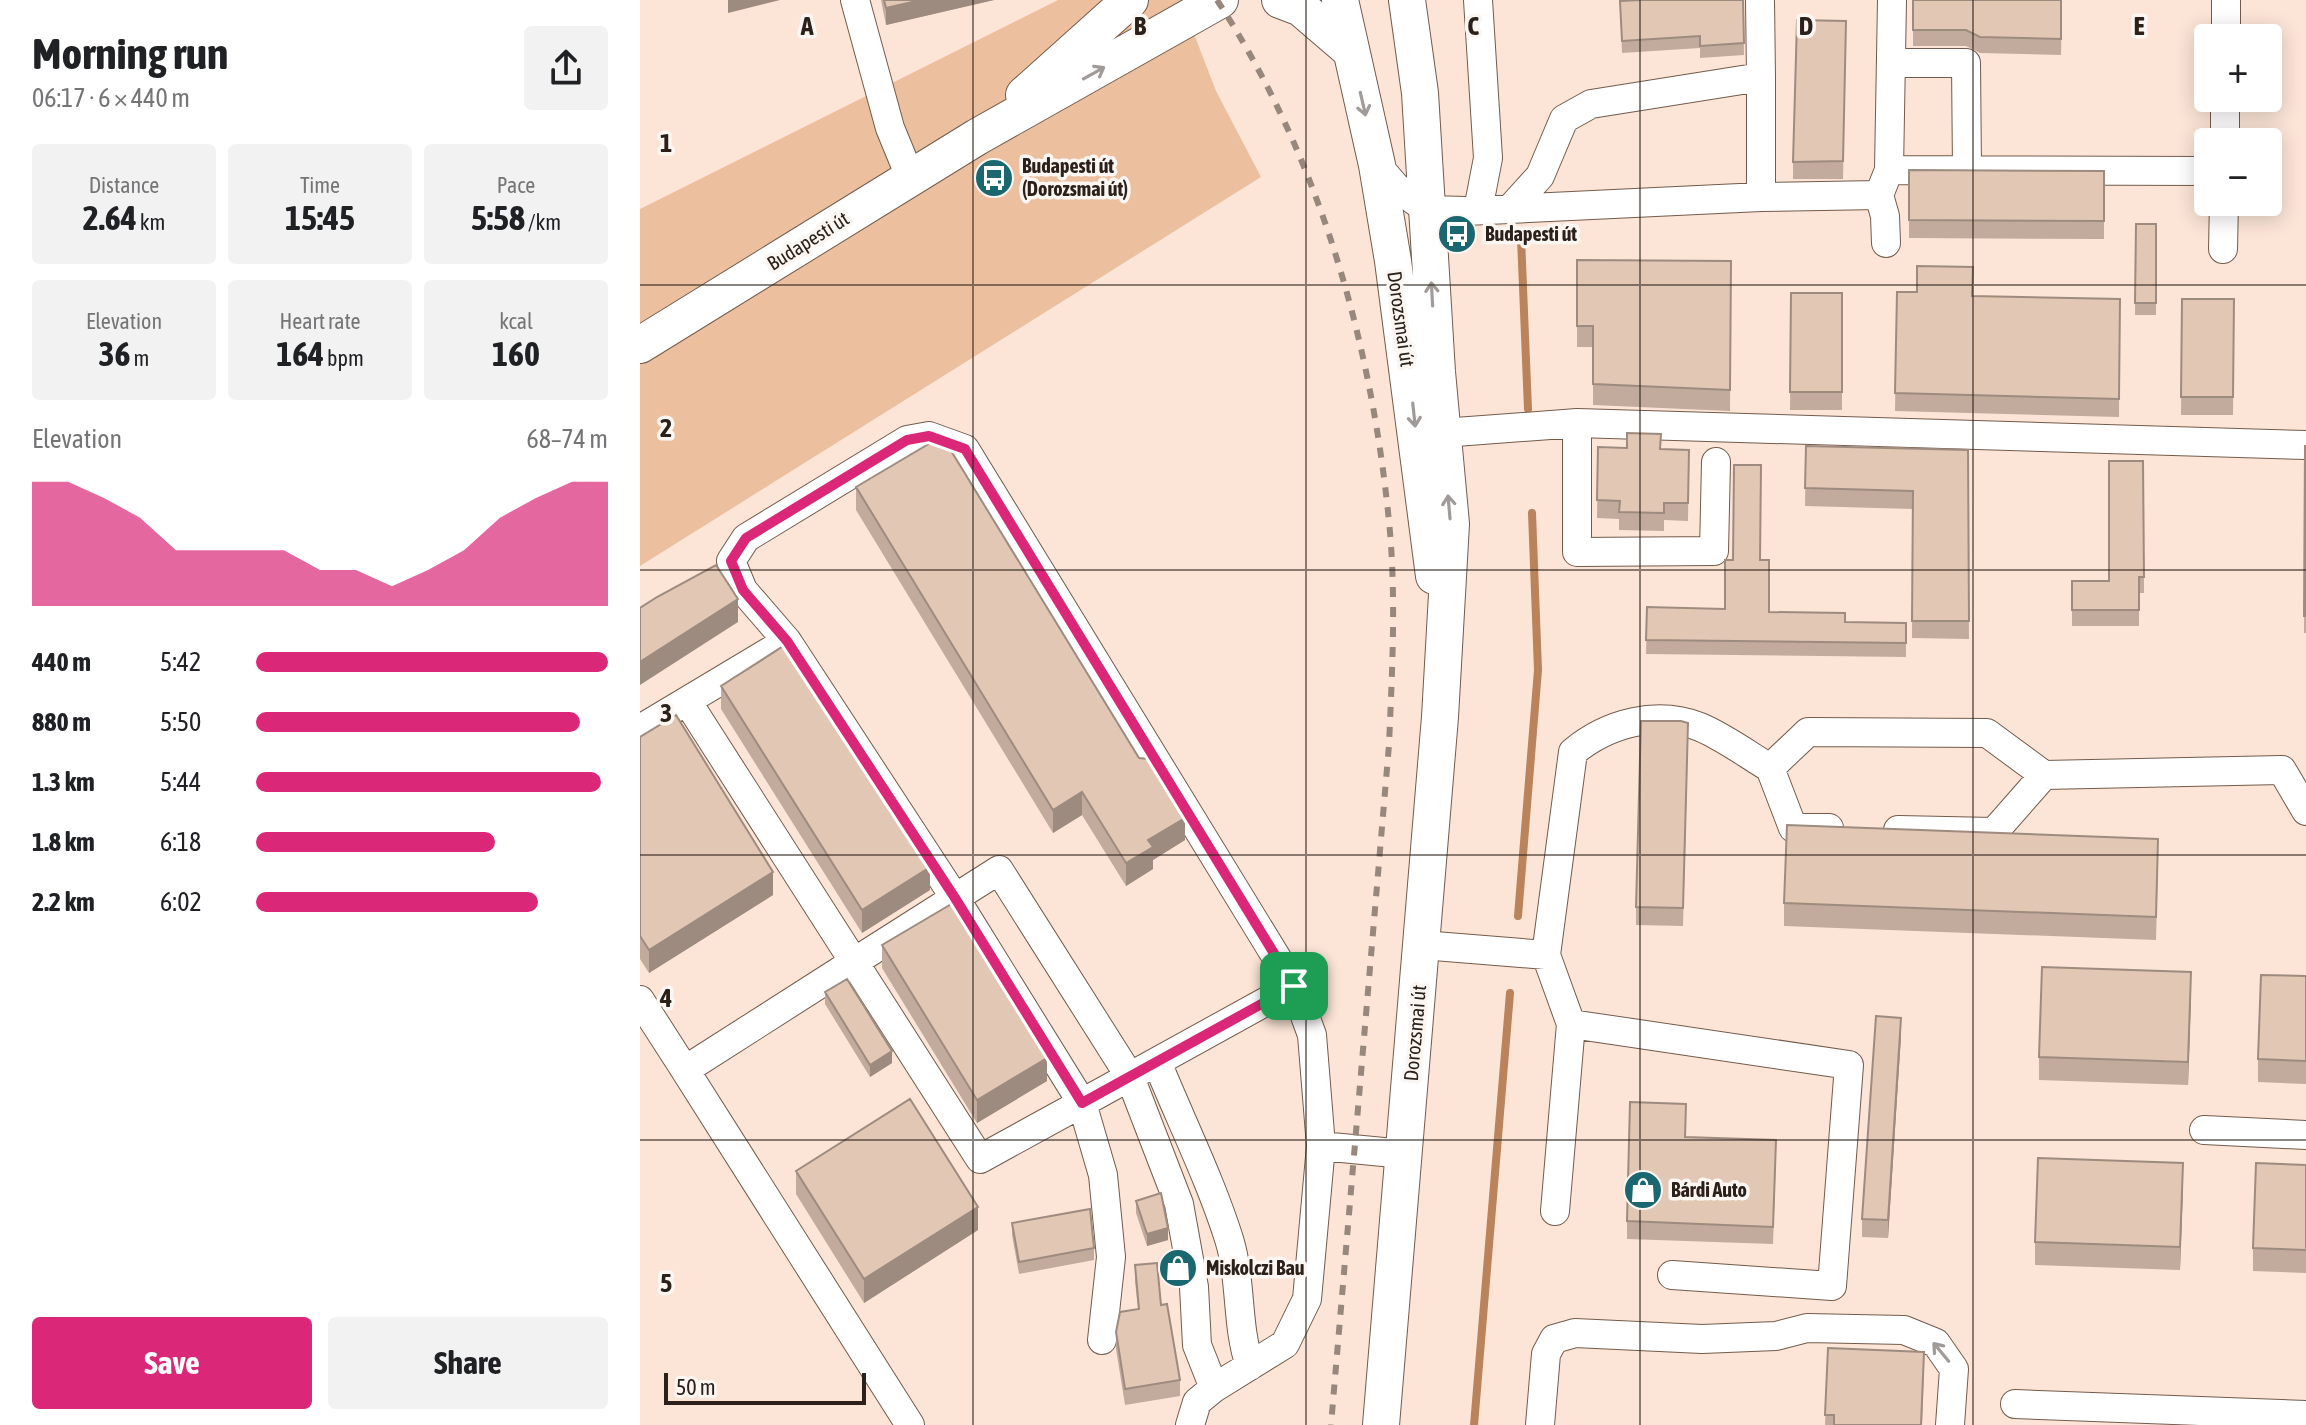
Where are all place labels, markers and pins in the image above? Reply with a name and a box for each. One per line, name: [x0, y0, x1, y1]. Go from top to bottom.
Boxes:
place label: Budapesti út (Dorozsmai út): [1022, 154, 1128, 200]
bus stop icon: Budapesti út (Dorozsmai út): [973, 157, 1015, 199]
bus stop icon: Budapesti út: [1436, 213, 1478, 255]
place label: Budapesti út: [1485, 222, 1577, 245]
pin: [1260, 952, 1328, 1020]
shop icon: Bárdi Auto: [1622, 1169, 1664, 1211]
place label: Bárdi Auto: [1671, 1178, 1747, 1201]
shop icon: Miskolczi Bau: [1157, 1247, 1199, 1289]
place label: Miskolczi Bau: [1206, 1256, 1305, 1279]

